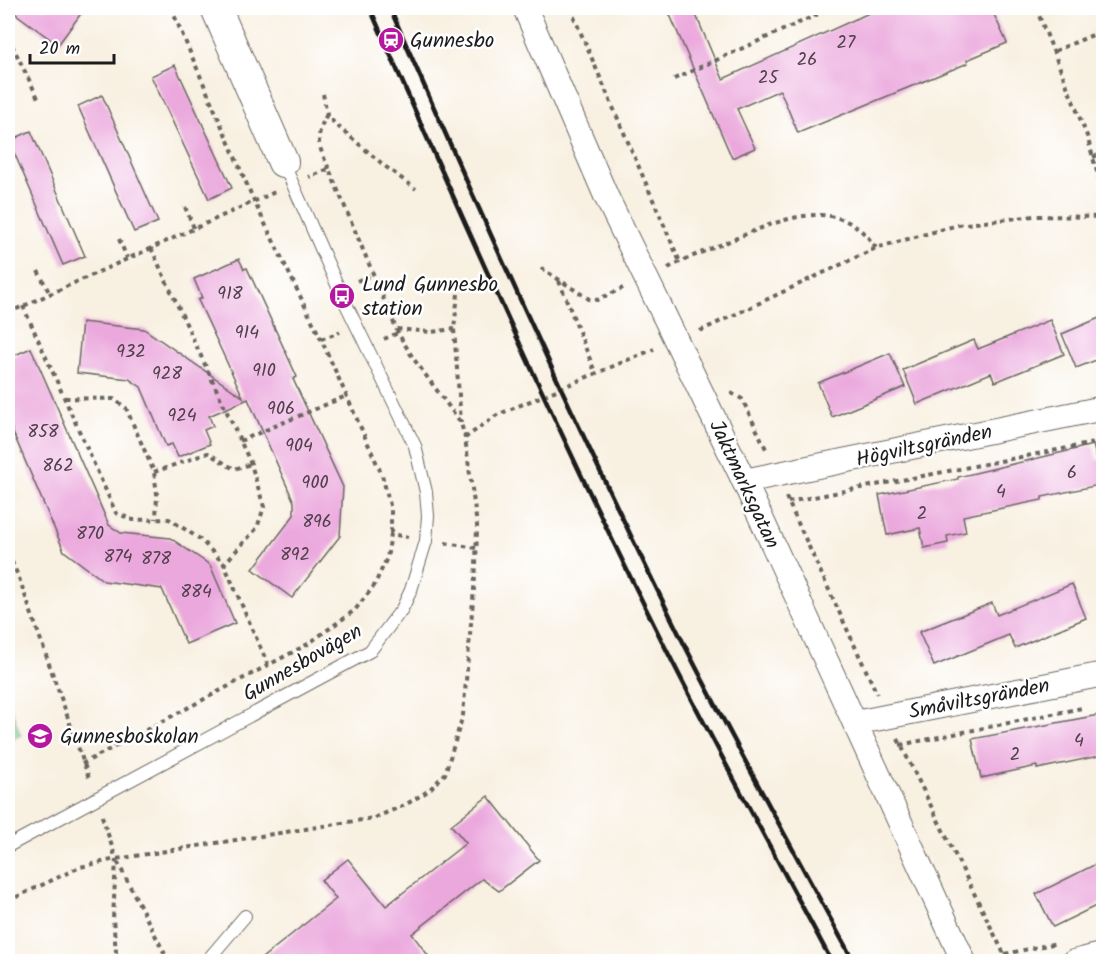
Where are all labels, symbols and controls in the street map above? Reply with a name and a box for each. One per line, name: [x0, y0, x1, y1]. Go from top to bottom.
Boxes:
station icon: Gunnesbo: [376, 25, 406, 55]
place label: Gunnesbo: [410, 25, 494, 58]
scale bar: [30, 27, 114, 65]
house number: 27: [837, 29, 856, 58]
text: 20 m: [39, 35, 80, 64]
house number: 26: [797, 46, 817, 75]
house number: 25: [758, 64, 779, 93]
place label: Lund Gunnesbo station: [362, 269, 498, 326]
house number: 918: [217, 280, 243, 309]
bus stop icon: Lund Gunnesbo station: [327, 281, 357, 311]
house number: 914: [235, 319, 259, 348]
house number: 932: [116, 338, 146, 367]
house number: 910: [252, 357, 276, 386]
house number: 928: [152, 360, 182, 389]
house number: 906: [267, 395, 295, 424]
house number: 924: [167, 402, 197, 431]
street label: Jaktmarksgatan: [699, 415, 788, 555]
street label: Högviltsgränden: [853, 416, 996, 477]
house number: 858: [27, 418, 59, 447]
house number: 904: [285, 432, 313, 461]
house number: 862: [42, 452, 74, 481]
house number: 6: [1067, 459, 1077, 488]
house number: 900: [302, 469, 328, 498]
house number: 4: [996, 478, 1006, 507]
house number: 2: [917, 500, 927, 529]
house number: 896: [302, 508, 332, 537]
house number: 870: [76, 520, 104, 549]
house number: 892: [280, 541, 310, 570]
house number: 874: [103, 543, 133, 572]
house number: 878: [141, 545, 171, 574]
house number: 884: [180, 578, 212, 607]
street label: Gunnesbovägen: [237, 616, 369, 711]
street label: Småviltsgränden: [906, 670, 1053, 729]
school or university icon: Gunnesboskolan: [25, 721, 55, 751]
place label: Gunnesboskolan: [60, 721, 199, 754]
house number: 4: [1074, 727, 1084, 756]
house number: 2: [1010, 741, 1020, 770]

